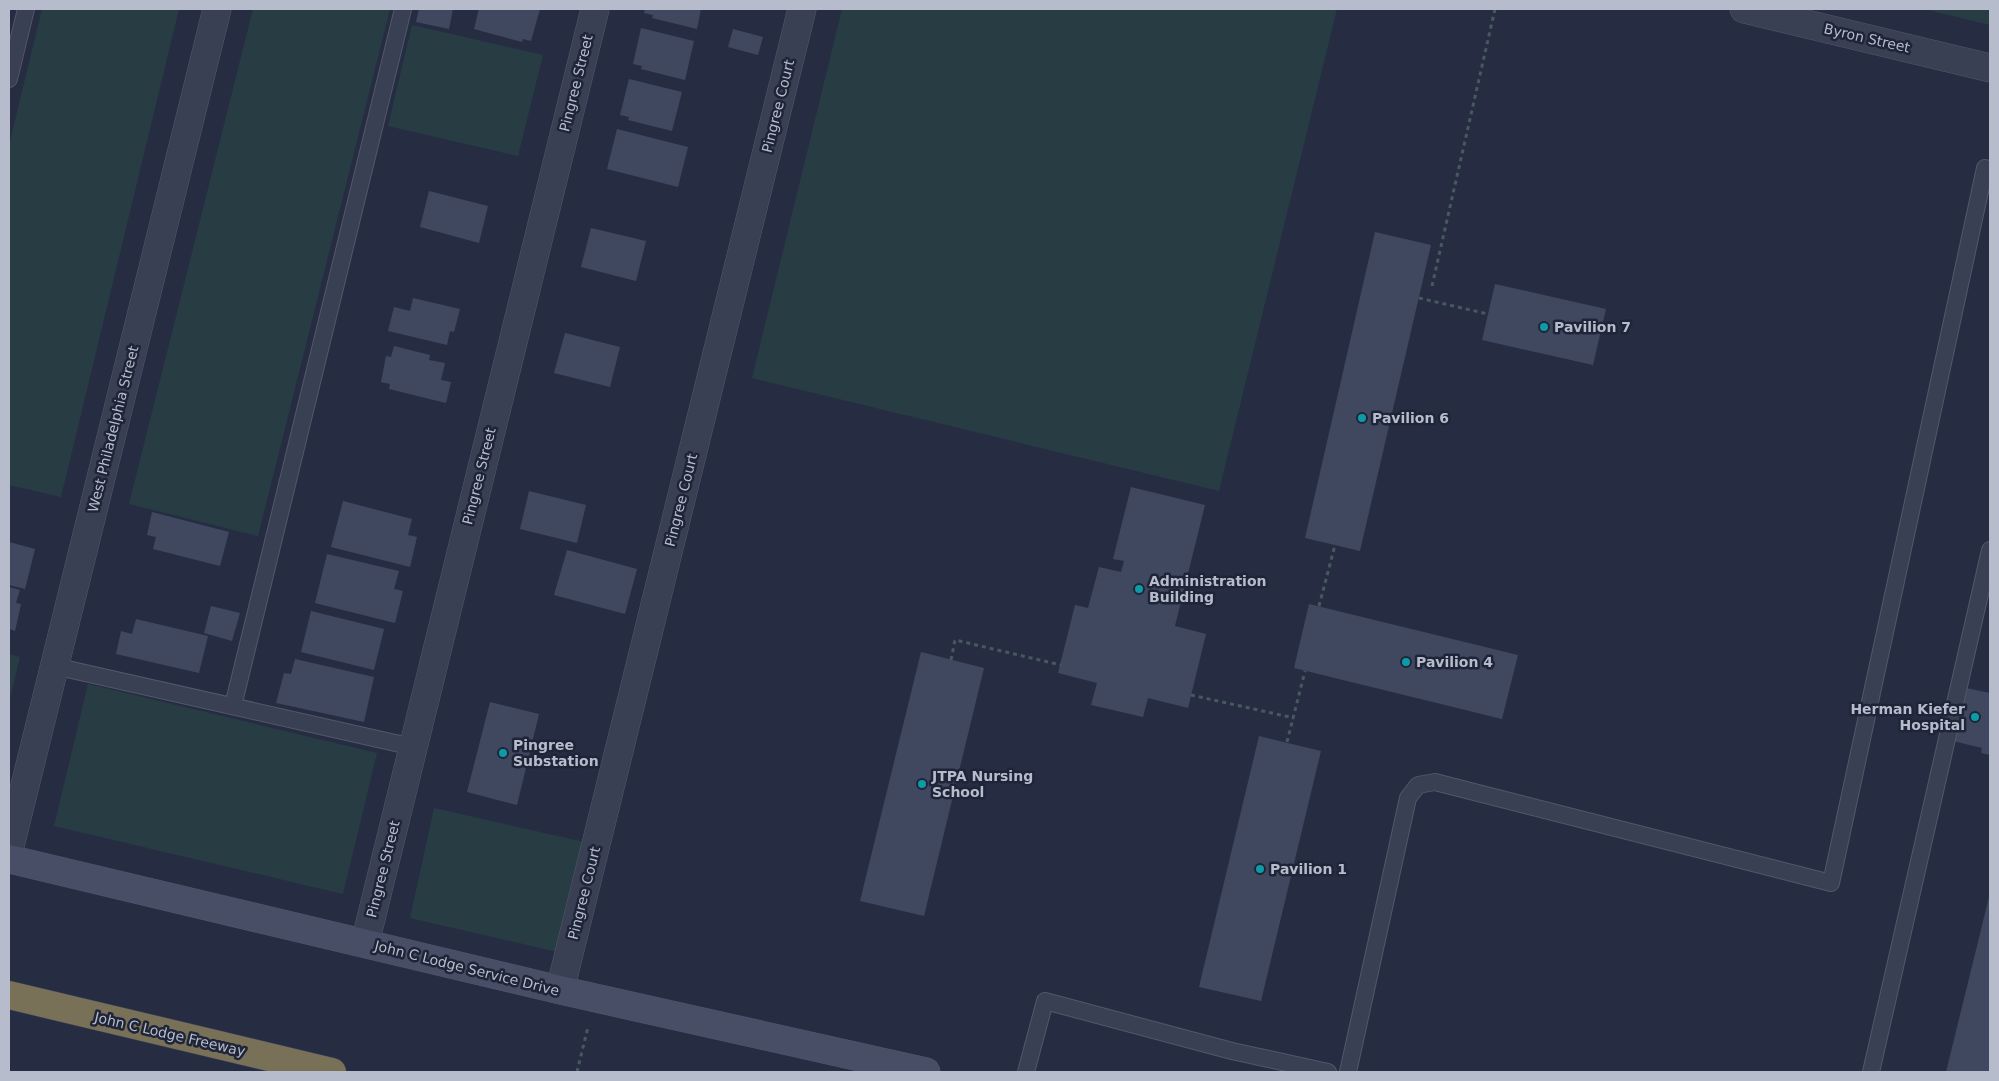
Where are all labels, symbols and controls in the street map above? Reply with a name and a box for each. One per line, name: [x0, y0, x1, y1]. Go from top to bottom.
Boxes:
street label: Byron Street: [1822, 20, 1912, 56]
street label: Pingree Street: [556, 32, 596, 133]
street label: Pingree Court: [759, 57, 797, 154]
place label: Pavilion 7: [1554, 319, 1631, 335]
marker: Pavilion 7: [1538, 321, 1550, 333]
street label: West Philadelphia Street: [85, 344, 142, 514]
place label: Pavilion 6: [1372, 410, 1449, 426]
marker: Pavilion 6: [1356, 412, 1368, 424]
street label: Pingree Street: [459, 425, 499, 526]
street label: Pingree Court: [662, 451, 700, 548]
place label: Administration Building: [1149, 573, 1266, 605]
marker: Administration Building: [1133, 583, 1145, 595]
place label: Pavilion 4: [1416, 654, 1493, 670]
marker: Pavilion 4: [1400, 656, 1412, 668]
place label: Herman Kiefer Hospital: [1850, 701, 1965, 733]
marker: Herman Kiefer Hospital: [1969, 711, 1981, 723]
place label: Pingree Substation: [513, 737, 599, 769]
marker: Pingree Substation: [497, 747, 509, 759]
place label: JTPA Nursing School: [931, 768, 1033, 800]
marker: JTPA Nursing School: [916, 778, 928, 790]
street label: Pingree Street: [363, 818, 403, 919]
street label: Pingree Court: [565, 844, 603, 941]
place label: Pavilion 1: [1270, 861, 1347, 877]
marker: Pavilion 1: [1254, 863, 1266, 875]
street label: John C Lodge Service Drive: [372, 937, 561, 999]
street label: John C Lodge Freeway: [92, 1009, 247, 1059]

